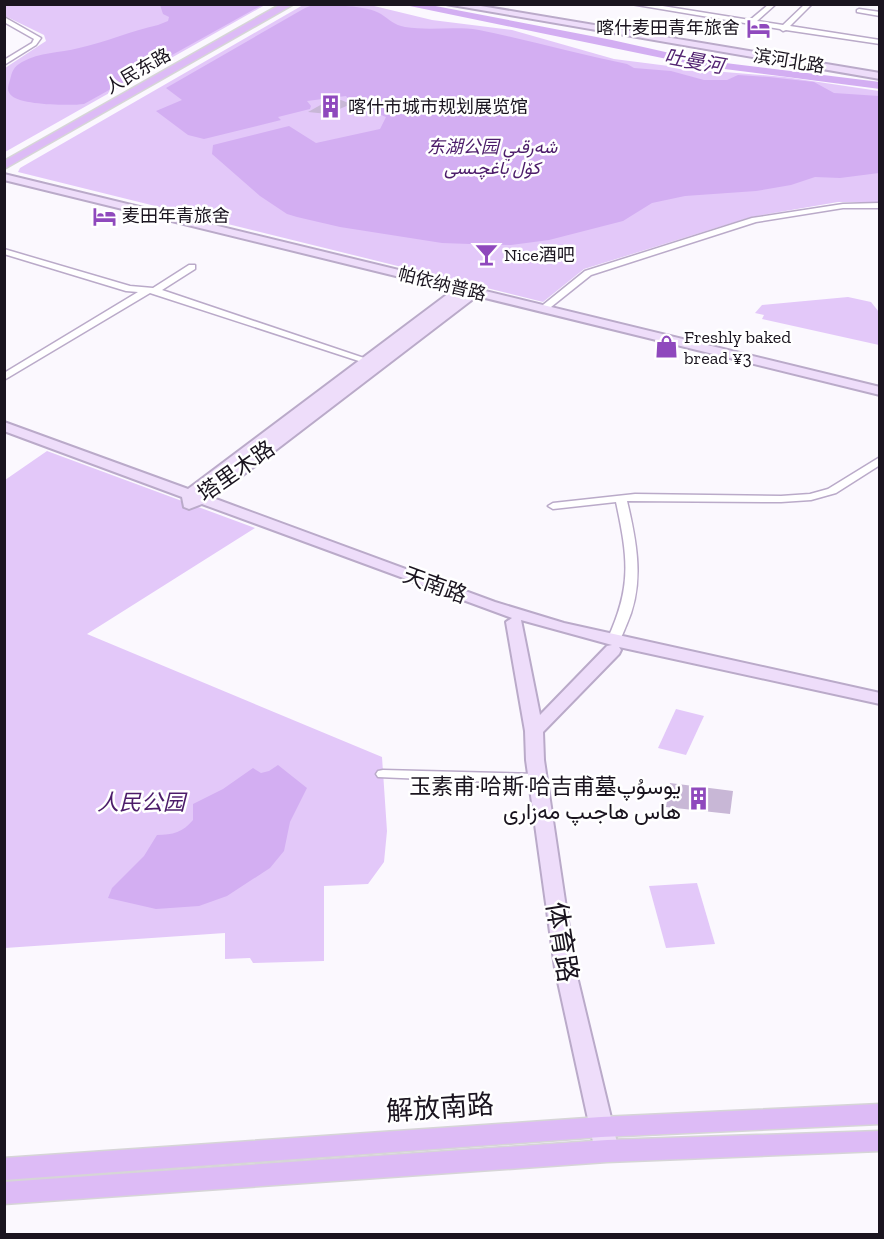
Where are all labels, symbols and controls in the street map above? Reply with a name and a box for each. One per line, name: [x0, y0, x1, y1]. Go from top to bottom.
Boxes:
hotel icon: 喀什麦田青年旅舍: [745, 15, 771, 41]
place label: 喀什麦田青年旅舍: [596, 17, 740, 39]
street label: 人民东路: [101, 43, 175, 99]
water label: 吐曼河: [662, 44, 730, 79]
street label: 滨河北路: [752, 45, 826, 77]
building icon: 喀什市城市规划展览馆: [317, 94, 343, 120]
place label: 喀什市城市规划展览馆: [348, 96, 528, 118]
park label: 东湖公园 شەرقىي كۆل باغچىسى: [427, 136, 558, 180]
hotel icon: 麦田年青旅舍: [91, 203, 117, 229]
place label: 麦田年青旅舍: [122, 205, 230, 227]
bar icon: Nice酒吧: [473, 242, 499, 268]
place label: Nice酒吧: [504, 244, 575, 266]
street label: 帕依纳普路: [396, 262, 488, 306]
place label: Freshly baked bread ¥3: [683, 326, 791, 369]
shop icon: Freshly baked bread ¥3: [653, 334, 679, 360]
street label: 塔里木路: [192, 435, 280, 507]
street label: 天南路: [399, 561, 471, 609]
place label: 玉素甫·哈斯·哈吉甫墓يوسۇپ ھاس ھاجىپ مەزارى: [409, 773, 681, 826]
building icon: 玉素甫·哈斯·哈吉甫墓يوسۇپ ھاس ھاجىپ مەزارى: [686, 786, 712, 812]
park label: 人民公园: [97, 789, 188, 816]
street label: 体育路: [540, 899, 584, 985]
street label: 解放南路: [385, 1088, 495, 1128]

